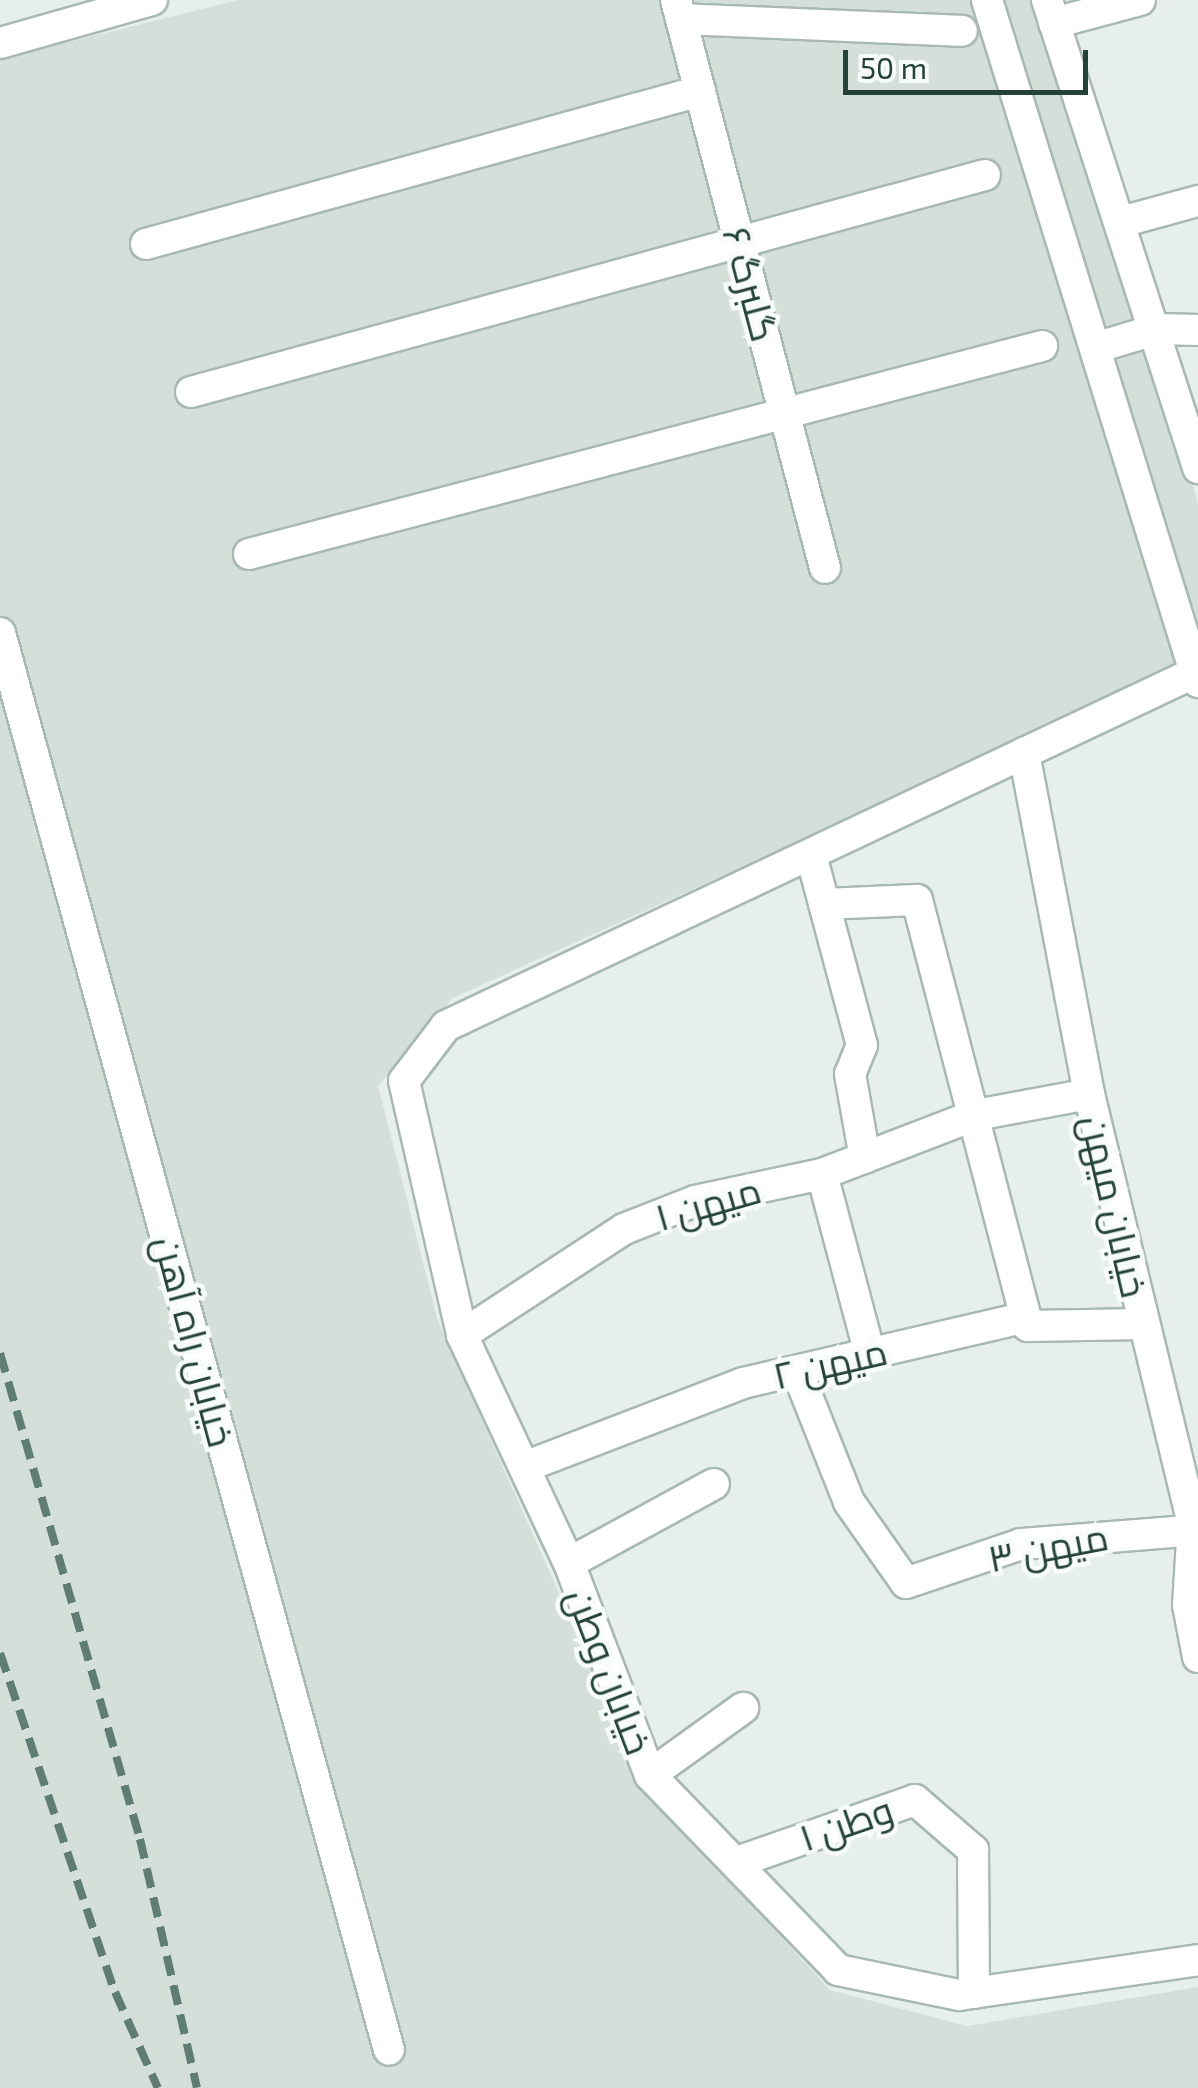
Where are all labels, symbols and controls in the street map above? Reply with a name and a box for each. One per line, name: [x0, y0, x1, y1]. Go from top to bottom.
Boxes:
scale bar: [848, 30, 1093, 92]
text: 50 m: [860, 49, 927, 85]
street label: گلبرگ ۶: [714, 222, 788, 346]
street label: خیابان میهن: [1072, 1110, 1158, 1302]
street label: میهن ۱: [650, 1166, 766, 1240]
street label: خیابان راه آهن: [145, 1231, 245, 1451]
street label: میهن ۲: [768, 1328, 892, 1398]
street label: میهن ۳: [984, 1513, 1112, 1581]
street label: خیابان وطن: [558, 1582, 662, 1760]
street label: وطن ۱: [793, 1786, 899, 1860]

